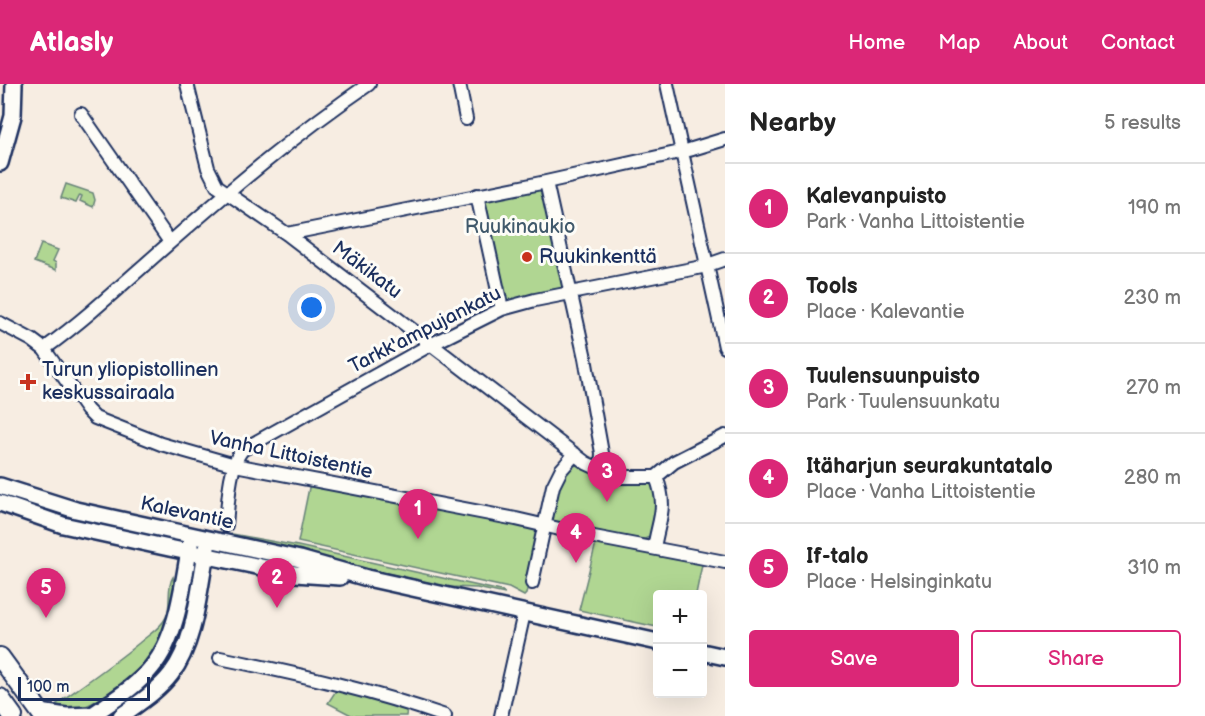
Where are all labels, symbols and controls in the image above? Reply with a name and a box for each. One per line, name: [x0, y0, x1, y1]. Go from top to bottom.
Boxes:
text: Atlasly: [30, 26, 113, 59]
text: Home: [848, 30, 905, 55]
text: Map: [938, 30, 980, 55]
text: About: [1013, 30, 1068, 55]
text: Contact: [1101, 30, 1175, 55]
text: Nearby: [749, 108, 836, 139]
text: 5 results: [1104, 111, 1181, 135]
text: Kalevanpuisto: [806, 183, 947, 210]
text: 1: [764, 196, 773, 220]
text: 190 m: [1128, 196, 1181, 220]
text: Park · Vanha Littoistentie: [806, 210, 1025, 234]
park label: Ruukinaukio: [465, 215, 575, 239]
street label: Mäkikatu: [327, 236, 407, 304]
place label: Ruukinkenttä: [539, 245, 657, 269]
marker: Ruukinkenttä: [520, 250, 534, 264]
text: Tools: [806, 273, 858, 300]
street label: Tarkk'ampujankatu: [345, 281, 505, 379]
text: 2: [763, 286, 774, 310]
text: 230 m: [1124, 286, 1181, 310]
your location: [297, 293, 326, 322]
text: Place · Kalevantie: [806, 300, 965, 324]
place label: Turun yliopistollinen keskussairaala: [42, 358, 219, 405]
text: Tuulensuunpuisto: [806, 363, 980, 390]
marker: Turun yliopistollinen keskussairaala: [19, 373, 37, 391]
text: 3: [763, 376, 774, 400]
text: 270 m: [1126, 376, 1181, 400]
text: Park · Tuulensuunkatu: [806, 390, 1000, 414]
street label: Vanha Littoistentie: [207, 426, 375, 484]
pin: 3: [588, 452, 626, 502]
text: Itäharjun seurakuntatalo: [806, 453, 1053, 480]
text: 4: [763, 466, 774, 490]
text: 280 m: [1124, 466, 1181, 490]
text: Place · Vanha Littoistentie: [806, 480, 1036, 504]
pin: 1: [398, 490, 438, 539]
street label: Kalevantie: [138, 491, 236, 535]
pin: 4: [556, 514, 596, 563]
text: If-talo: [806, 543, 868, 570]
text: 5: [763, 556, 774, 580]
text: 310 m: [1127, 556, 1181, 580]
pin: 2: [258, 558, 296, 608]
pin: 5: [26, 568, 66, 618]
text: Place · Helsinginkatu: [806, 570, 992, 594]
map controls: [653, 590, 707, 698]
button: +: [653, 590, 707, 644]
button: Save: [749, 630, 959, 687]
button: Share: [971, 630, 1181, 687]
button: −: [653, 644, 707, 698]
scale bar: [18, 674, 150, 702]
text: 100 m: [27, 678, 70, 697]

